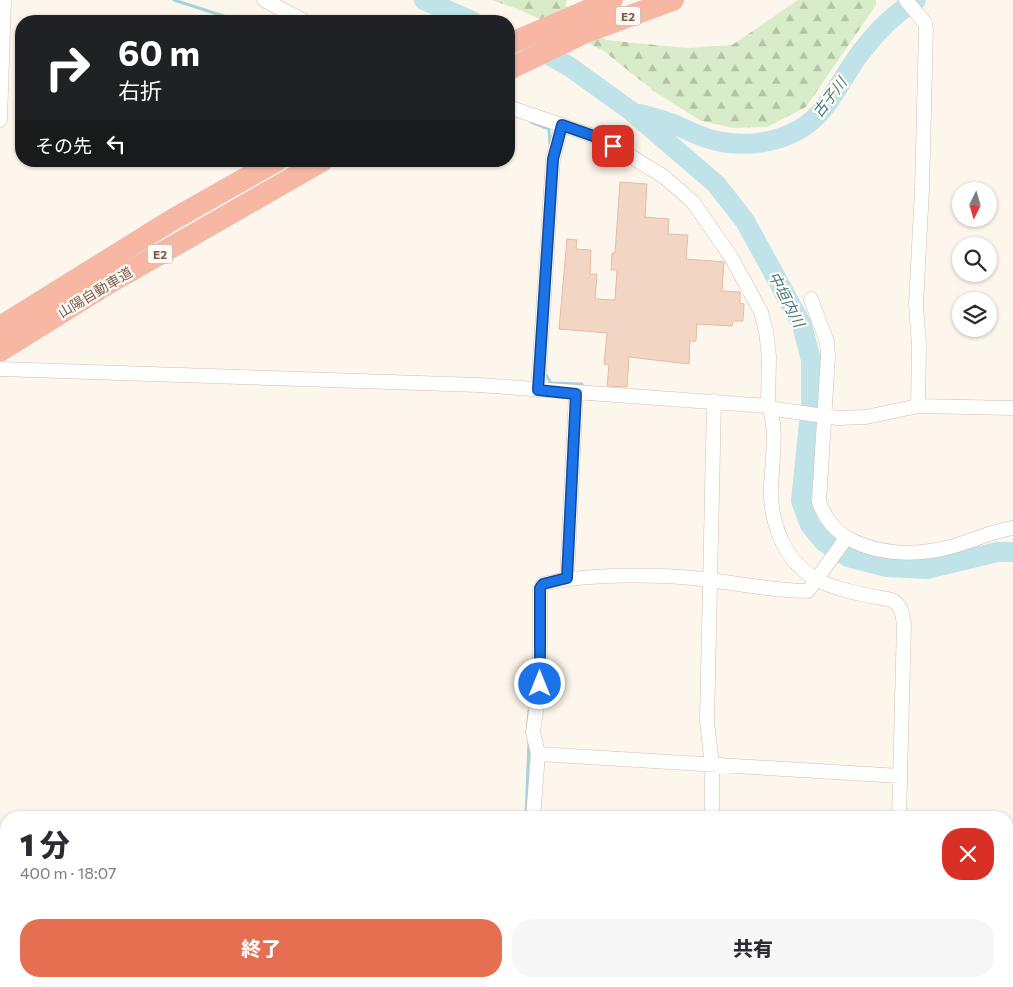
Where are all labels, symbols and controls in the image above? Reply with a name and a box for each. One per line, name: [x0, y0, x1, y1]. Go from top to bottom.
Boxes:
road number: E2: [616, 7, 640, 26]
text: 60 m: [118, 30, 200, 73]
icon: right: [35, 35, 100, 100]
water label: 古子川: [808, 72, 851, 120]
text: 右折: [118, 77, 162, 104]
pin: [592, 125, 634, 167]
icon: left: [102, 130, 130, 158]
icon: arrive: [599, 132, 627, 160]
text: その先: [35, 134, 92, 157]
north arrow: [952, 182, 998, 228]
map controls: [952, 182, 997, 337]
button: search: [952, 237, 997, 282]
road number: E2: [148, 244, 172, 264]
street label: 山陽自動車道: [55, 263, 135, 321]
water label: 中垣内川: [765, 268, 810, 332]
button: layers: [952, 292, 997, 337]
position arrow: [513, 657, 565, 709]
text: 1 分: [20, 825, 70, 862]
button: close: [942, 828, 994, 880]
text: 400 m · 18:07: [20, 863, 117, 882]
button: 終了: [20, 919, 502, 977]
button: 共有: [512, 919, 994, 977]

